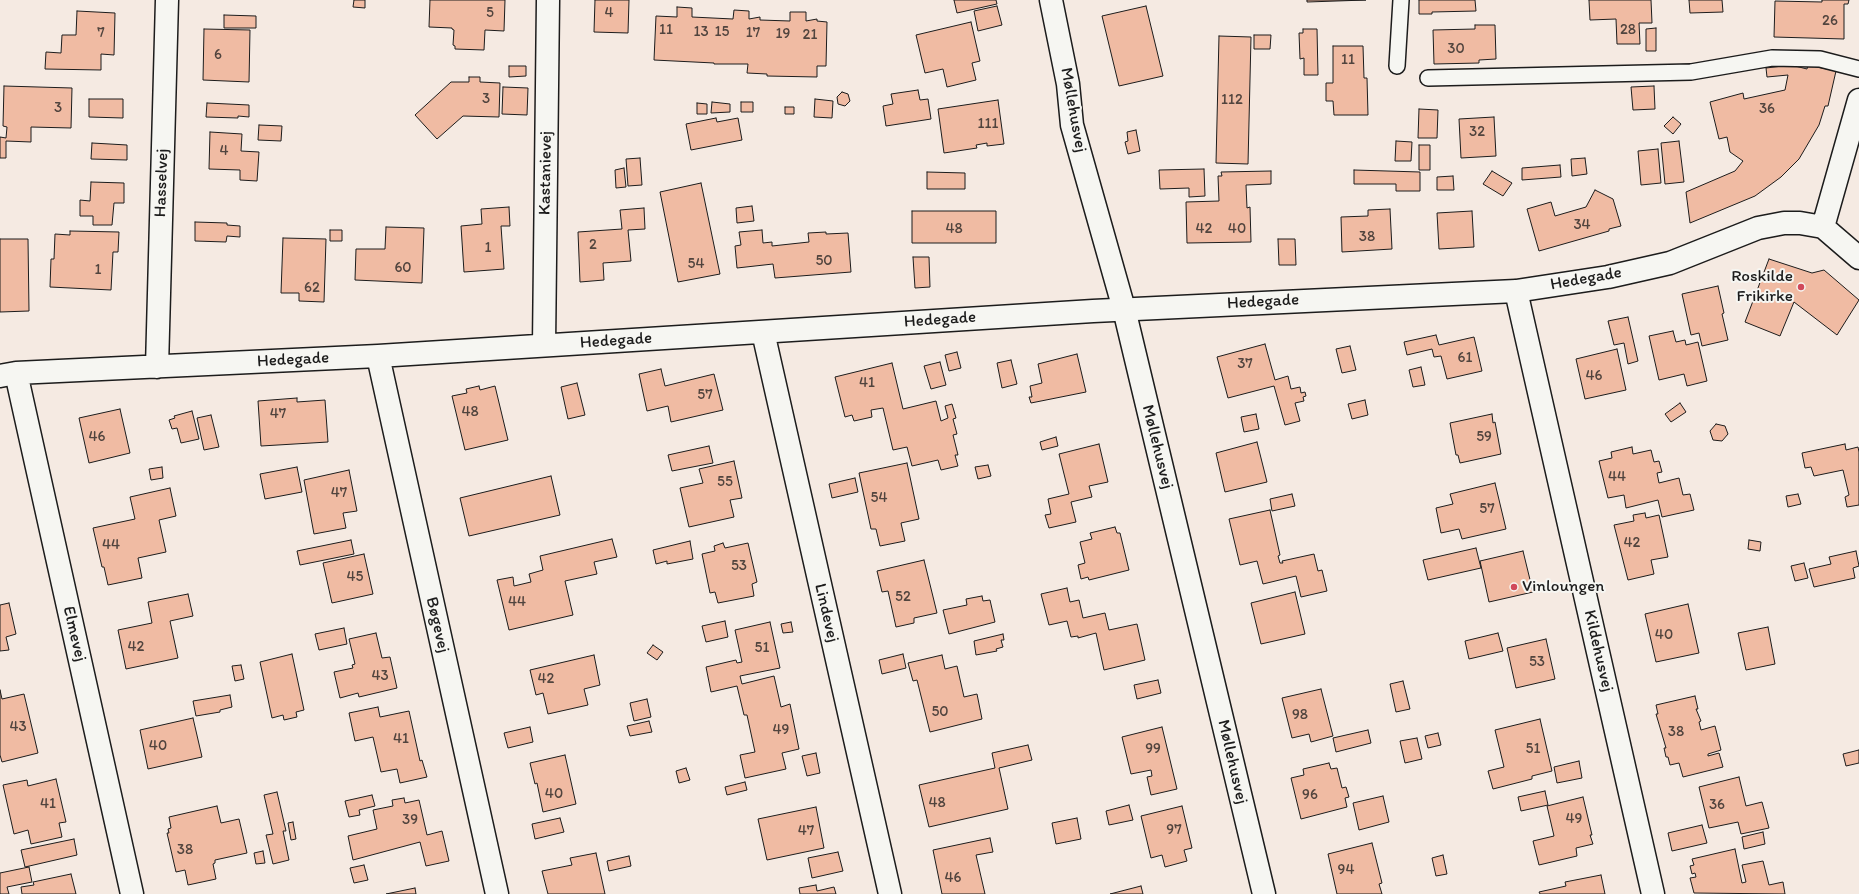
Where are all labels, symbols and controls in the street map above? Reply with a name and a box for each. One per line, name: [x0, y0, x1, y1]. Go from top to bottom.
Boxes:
house number: 5: [486, 4, 494, 22]
house number: 4: [604, 4, 614, 22]
house number: 26: [1822, 12, 1838, 30]
house number: 11: [659, 21, 673, 39]
house number: 28: [1620, 21, 1636, 39]
house number: 13: [693, 23, 709, 41]
house number: 15: [715, 23, 729, 41]
house number: 7: [97, 24, 105, 42]
house number: 17: [746, 24, 760, 42]
house number: 19: [776, 25, 790, 43]
house number: 21: [803, 26, 817, 44]
house number: 30: [1447, 40, 1465, 58]
house number: 6: [214, 46, 222, 64]
house number: 11: [1341, 51, 1355, 69]
street label: Møllehusvej: [1055, 66, 1091, 154]
house number: 3: [482, 90, 490, 108]
house number: 112: [1221, 91, 1243, 109]
house number: 3: [54, 99, 62, 117]
house number: 36: [1759, 100, 1775, 118]
house number: 111: [978, 115, 998, 133]
house number: 32: [1469, 123, 1485, 141]
street label: Kastanievej: [535, 131, 557, 215]
house number: 4: [219, 142, 229, 160]
street label: Hasselvej: [151, 148, 173, 218]
house number: 34: [1573, 216, 1591, 234]
house number: 48: [945, 220, 963, 238]
house number: 42: [1196, 220, 1212, 238]
house number: 40: [1228, 220, 1246, 238]
house number: 38: [1359, 228, 1375, 246]
house number: 2: [589, 236, 597, 254]
house number: 1: [485, 239, 491, 257]
house number: 50: [815, 252, 833, 270]
house number: 54: [688, 255, 704, 273]
house number: 60: [394, 259, 412, 277]
house number: 1: [95, 261, 101, 279]
street label: Hedegade: [1549, 263, 1623, 295]
place label: Roskilde Frikirke: [1731, 267, 1793, 307]
house number: 62: [304, 279, 320, 297]
marker: Roskilde Frikirke: [1796, 282, 1806, 292]
street label: Hedegade: [1226, 290, 1300, 314]
street label: Hedegade: [903, 307, 977, 333]
street label: Hedegade: [579, 328, 653, 354]
street label: Hedegade: [256, 348, 330, 372]
house number: 61: [1458, 349, 1472, 367]
house number: 37: [1237, 355, 1253, 373]
house number: 46: [1586, 367, 1602, 385]
house number: 41: [859, 374, 875, 392]
house number: 57: [697, 386, 713, 404]
house number: 48: [461, 403, 479, 421]
street label: Møllehusvej: [1137, 403, 1177, 491]
house number: 47: [270, 405, 286, 423]
house number: 46: [89, 428, 105, 446]
house number: 59: [1476, 428, 1492, 446]
house number: 44: [1608, 468, 1626, 486]
house number: 55: [717, 473, 733, 491]
house number: 47: [331, 484, 347, 502]
house number: 54: [871, 489, 887, 507]
house number: 57: [1479, 500, 1495, 518]
house number: 42: [1624, 534, 1640, 552]
house number: 44: [102, 536, 120, 554]
house number: 53: [731, 557, 747, 575]
house number: 45: [347, 568, 363, 586]
place label: Vinloungen: [1522, 577, 1604, 597]
street label: Lindevej: [809, 581, 843, 645]
marker: Vinloungen: [1509, 582, 1519, 592]
house number: 52: [895, 588, 911, 606]
house number: 44: [508, 593, 526, 611]
street label: Bøgevej: [421, 595, 453, 655]
street label: Elmevej: [58, 604, 90, 664]
street label: Kildehusvej: [1579, 608, 1617, 694]
house number: 40: [1655, 626, 1673, 644]
house number: 42: [128, 638, 144, 656]
house number: 51: [755, 639, 769, 657]
house number: 53: [1529, 653, 1545, 671]
house number: 43: [371, 667, 389, 685]
house number: 42: [538, 670, 554, 688]
house number: 50: [931, 703, 949, 721]
house number: 98: [1292, 706, 1308, 724]
house number: 43: [9, 718, 27, 736]
street label: Møllehusvej: [1212, 718, 1252, 806]
house number: 49: [773, 721, 789, 739]
house number: 38: [1668, 723, 1684, 741]
house number: 41: [393, 730, 409, 748]
house number: 40: [149, 737, 167, 755]
house number: 99: [1145, 740, 1161, 758]
house number: 51: [1526, 740, 1540, 758]
house number: 40: [545, 785, 563, 803]
house number: 96: [1302, 786, 1318, 804]
house number: 48: [928, 794, 946, 812]
house number: 41: [40, 795, 56, 813]
house number: 36: [1709, 796, 1725, 814]
house number: 49: [1566, 810, 1582, 828]
house number: 39: [402, 811, 418, 829]
house number: 97: [1166, 821, 1182, 839]
house number: 47: [798, 822, 814, 840]
house number: 38: [177, 841, 193, 859]
house number: 94: [1338, 861, 1354, 879]
house number: 46: [945, 869, 961, 887]

